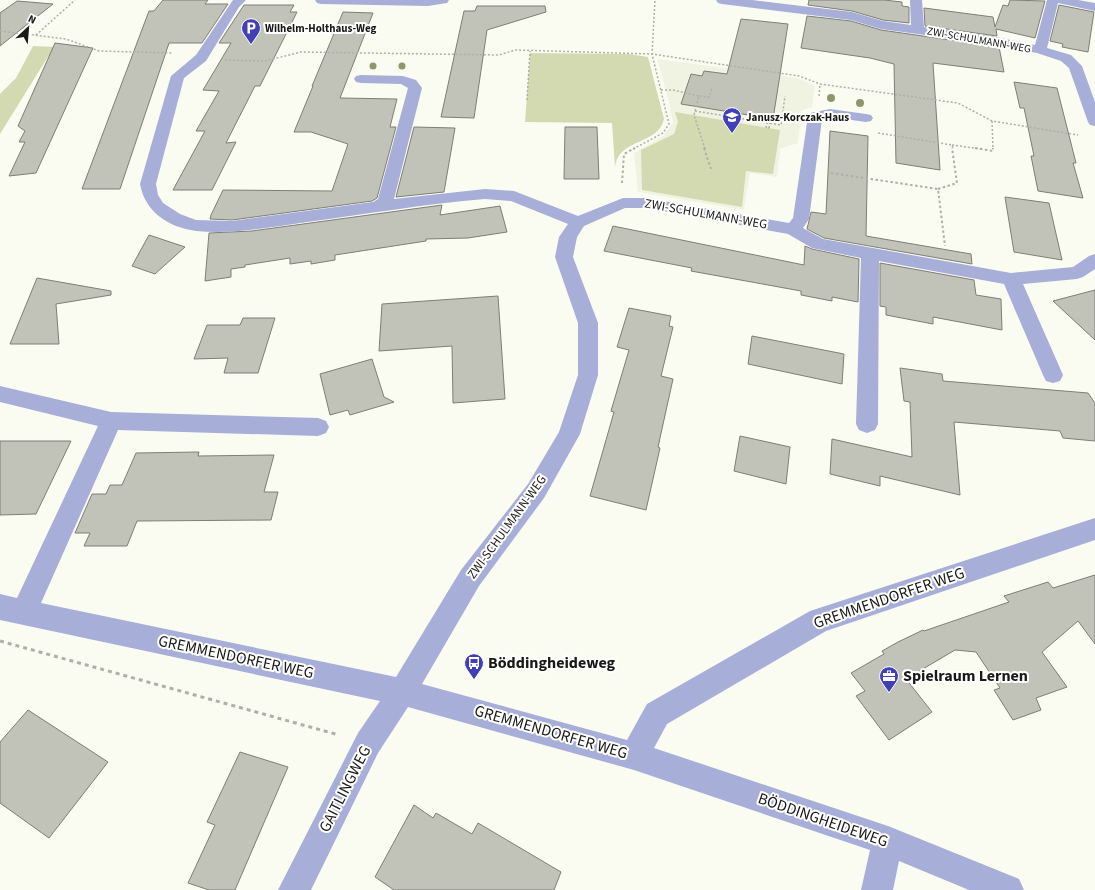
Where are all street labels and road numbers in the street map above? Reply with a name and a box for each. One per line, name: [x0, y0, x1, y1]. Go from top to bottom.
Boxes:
street label: ZWI-SCHULMANN-WEG: [926, 23, 1032, 57]
street label: ZWI-SCHULMANN-WEG: [643, 194, 769, 234]
street label: ZWI-SCHULMANN-WEG: [463, 471, 551, 583]
street label: GREMMENDORFER WEG: [810, 562, 968, 634]
street label: GREMMENDORFER WEG: [156, 630, 316, 684]
street label: GREMMENDORFER WEG: [472, 700, 630, 764]
street label: GAITLINGWEG: [314, 742, 376, 836]
street label: BÖDDINGHEIDEWEG: [755, 787, 891, 853]

